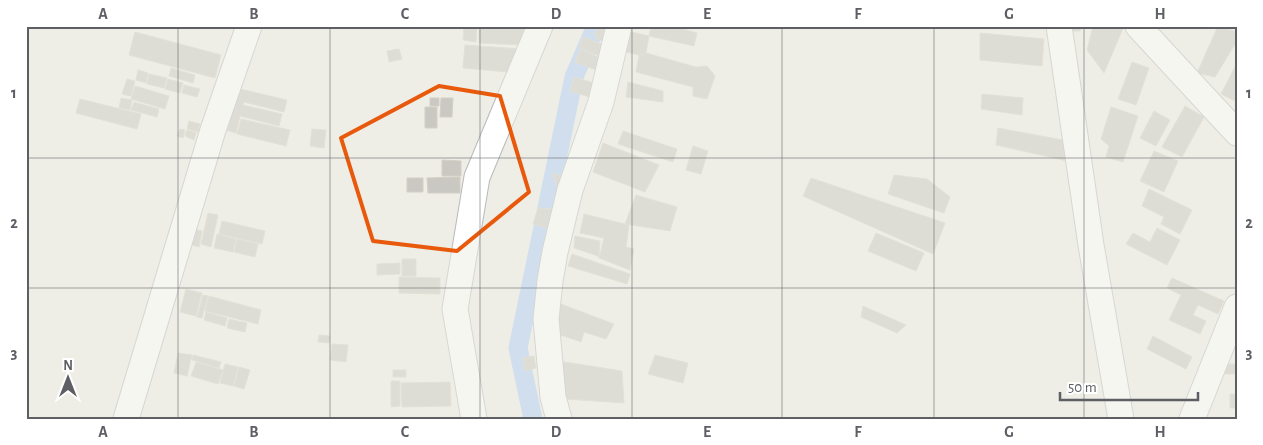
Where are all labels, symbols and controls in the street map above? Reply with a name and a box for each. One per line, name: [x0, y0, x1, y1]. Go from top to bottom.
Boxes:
text: A: [98, 6, 108, 22]
text: B: [249, 6, 259, 22]
text: C: [401, 6, 410, 22]
text: D: [551, 6, 562, 22]
text: E: [703, 6, 711, 22]
text: F: [854, 6, 862, 22]
text: G: [1004, 6, 1014, 22]
text: H: [1154, 6, 1166, 22]
text: 1: [11, 85, 17, 101]
text: 1: [1246, 85, 1252, 101]
text: 2: [10, 215, 18, 231]
text: 2: [1245, 215, 1253, 231]
text: 3: [11, 345, 18, 361]
text: 3: [1246, 345, 1253, 361]
north arrow: [42, 352, 92, 402]
text: N: [63, 359, 73, 373]
scale bar: [1060, 370, 1198, 402]
text: 50 m: [1068, 380, 1097, 395]
text: A: [98, 424, 108, 440]
text: B: [249, 424, 259, 440]
text: C: [401, 424, 410, 440]
text: D: [551, 424, 562, 440]
text: E: [703, 424, 711, 440]
text: F: [854, 424, 862, 440]
text: G: [1004, 424, 1014, 440]
text: H: [1154, 424, 1166, 440]

